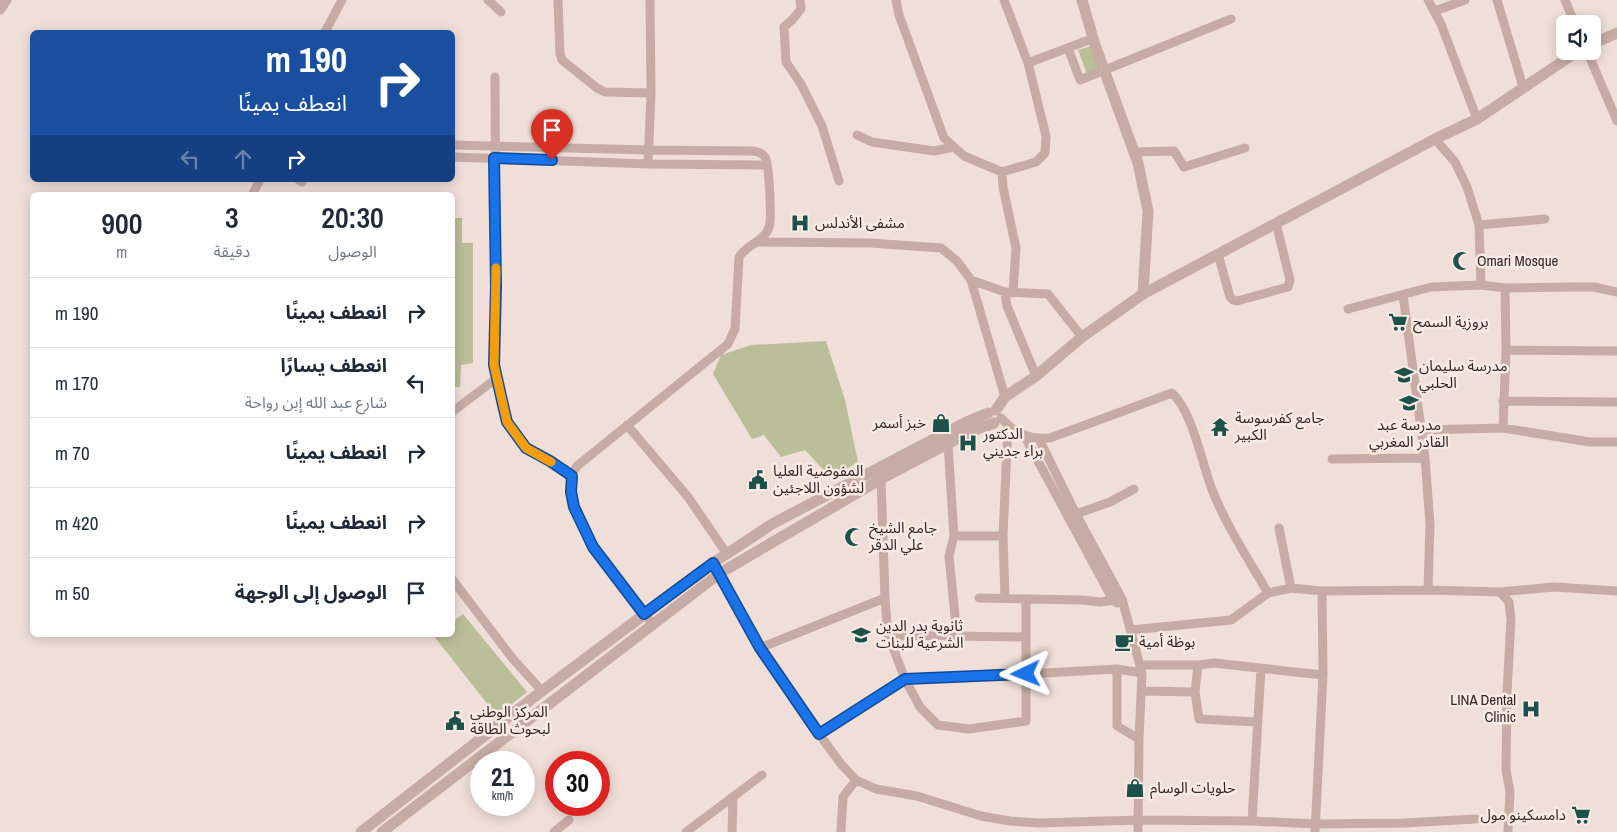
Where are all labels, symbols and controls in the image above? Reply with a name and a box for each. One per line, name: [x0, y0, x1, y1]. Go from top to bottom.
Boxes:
map controls: [1556, 15, 1601, 60]
button: sound: [1556, 15, 1601, 60]
text: 190 m: [266, 36, 347, 83]
icon: right: [365, 50, 430, 115]
text: انعطف يمينًا: [238, 88, 347, 118]
pin: [531, 109, 573, 160]
icon: arrive: [538, 116, 566, 144]
icon: left: [176, 145, 204, 173]
icon: ahead: [229, 145, 257, 173]
icon: right: [282, 145, 310, 173]
text: 3: [225, 197, 239, 237]
text: 20:30: [321, 197, 384, 237]
text: 900: [101, 203, 142, 243]
hospital icon: مشفى الأندلس: [789, 212, 811, 234]
place label: مشفى الأندلس: [815, 212, 905, 233]
text: دقيقة: [214, 240, 250, 262]
text: الوصول: [328, 240, 377, 262]
text: m: [116, 241, 127, 263]
mosque icon: Omari Mosque: [1451, 250, 1473, 272]
place label: Omari Mosque: [1477, 250, 1559, 271]
text: انعطف يمينًا: [286, 299, 387, 325]
icon: right: [402, 299, 430, 327]
text: 190 m: [55, 300, 98, 326]
supermarket icon: بروزية السمح: [1387, 311, 1409, 333]
place label: بروزية السمح: [1413, 311, 1489, 334]
text: انعطف يسارًا: [281, 352, 387, 378]
place label: مدرسة سليمان الحلبي: [1419, 355, 1508, 394]
school or university icon: مدرسة سليمان الحلبي: [1393, 364, 1415, 386]
icon: left: [402, 369, 430, 397]
text: 170 m: [55, 370, 98, 396]
text: شارع عبد الله إبن رواحة: [245, 391, 387, 413]
school or university icon: مدرسة عبد القادر المغربي: [1398, 392, 1420, 414]
place label: جامع كفرسوسة الكبير: [1234, 407, 1325, 445]
place label: خبز أسمر: [872, 412, 926, 433]
shop icon: خبز أسمر: [930, 412, 952, 434]
place label: مدرسة عبد القادر المغربي: [1369, 414, 1449, 453]
temple icon: جامع كفرسوسة الكبير: [1209, 416, 1231, 438]
place label: الدكتور براء جديني: [982, 423, 1043, 462]
hospital icon: الدكتور براء جديني: [957, 432, 979, 454]
text: انعطف يمينًا: [286, 439, 387, 465]
icon: right: [402, 439, 430, 467]
text: 70 m: [55, 440, 90, 466]
place label: المفوضية العليا لشؤون اللاجئين: [773, 460, 864, 498]
public building icon: المفوضية العليا لشؤون اللاجئين: [747, 469, 769, 491]
text: انعطف يمينًا: [286, 509, 387, 535]
icon: right: [402, 509, 430, 537]
text: 420 m: [55, 510, 98, 536]
place label: جامع الشيخ علي الدقر: [868, 517, 937, 556]
mosque icon: جامع الشيخ علي الدقر: [843, 526, 865, 548]
text: الوصول إلى الوجهة: [235, 579, 387, 605]
icon: arrive: [402, 579, 430, 607]
text: 50 m: [55, 580, 90, 606]
place label: ثانوية بدر الدين الشرعية للبنات: [876, 615, 964, 653]
school or university icon: ثانوية بدر الدين الشرعية للبنات: [850, 624, 872, 646]
cafe icon: بوظة أمية: [1113, 631, 1135, 653]
place label: بوظة أمية: [1139, 631, 1195, 652]
position arrow: [999, 647, 1051, 699]
place label: LINA Dental Clinic: [1450, 689, 1516, 727]
hospital icon: LINA Dental Clinic: [1520, 698, 1542, 720]
place label: المركز الوطني لبحوث الطاقة: [470, 701, 551, 739]
public building icon: المركز الوطني لبحوث الطاقة: [444, 710, 466, 732]
speed limit sign: 30: [545, 751, 610, 816]
text: 21: [491, 760, 514, 794]
shop icon: حلويات الوسام: [1124, 777, 1146, 799]
place label: حلويات الوسام: [1150, 777, 1236, 799]
text: km/h: [492, 788, 513, 804]
place label: دامسكينو مول: [1480, 804, 1566, 825]
supermarket icon: دامسكينو مول: [1570, 804, 1592, 826]

